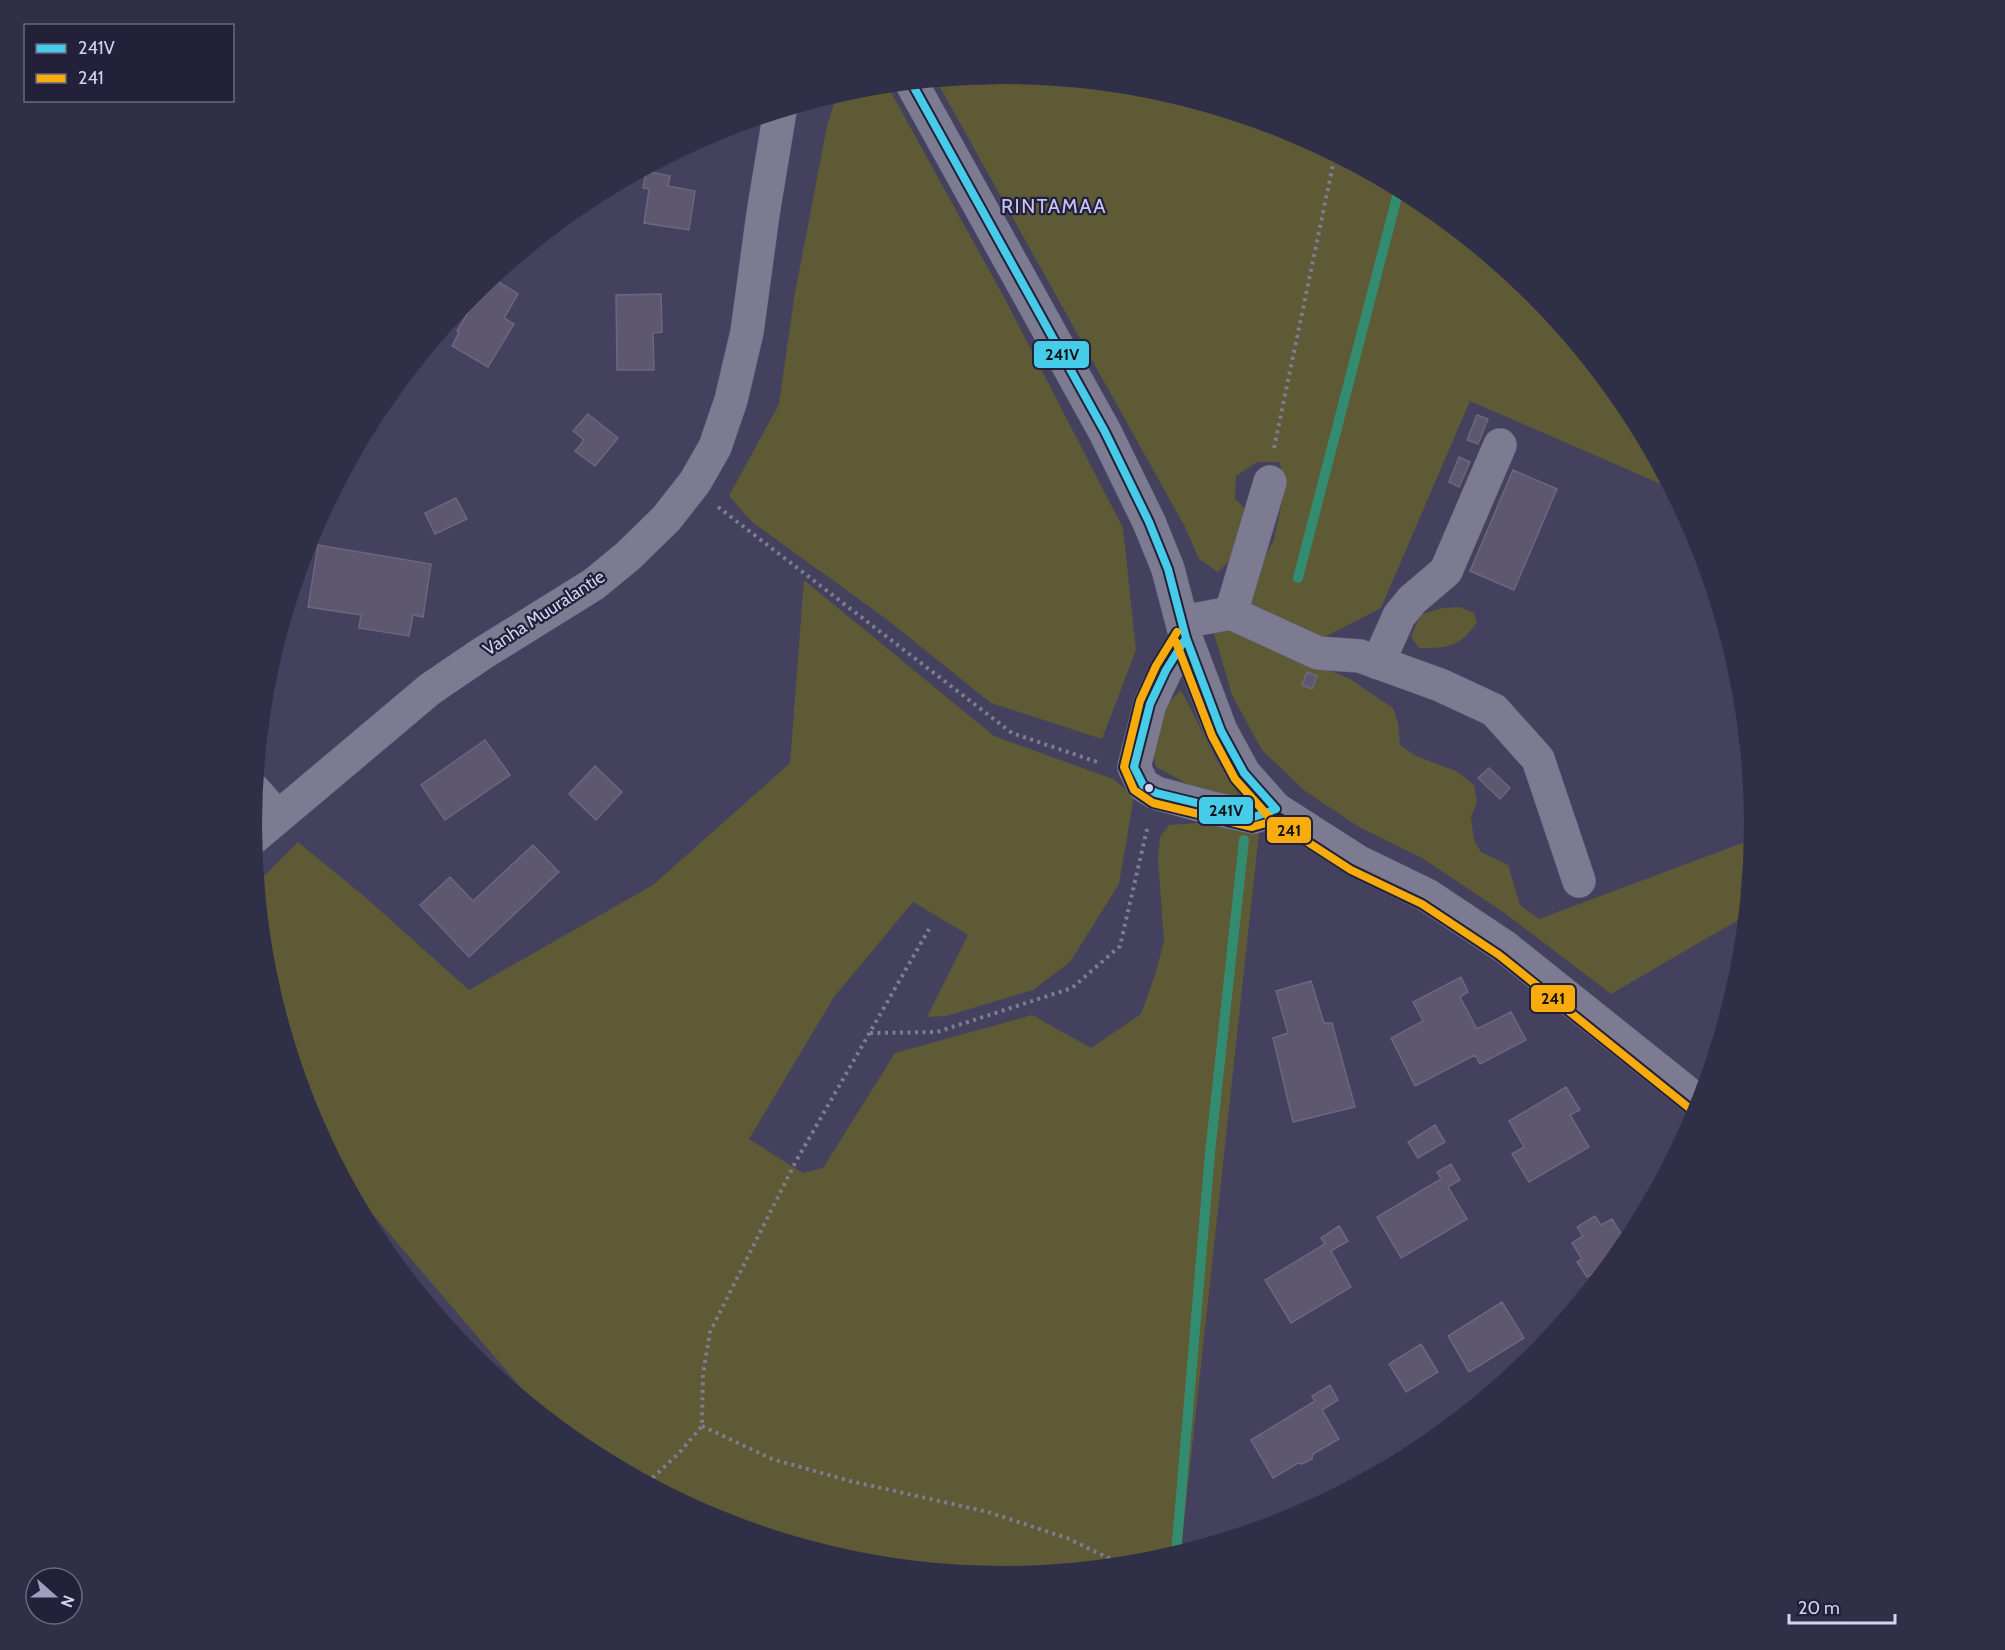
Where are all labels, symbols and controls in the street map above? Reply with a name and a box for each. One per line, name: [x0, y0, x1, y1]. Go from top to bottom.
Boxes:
legend: [24, 24, 234, 102]
text: 241V: [78, 37, 115, 59]
text: 241: [78, 67, 104, 89]
district label: RINTAMAA: [1001, 194, 1107, 218]
line badge: 241V: [1033, 340, 1090, 369]
text: 241V: [1045, 345, 1079, 364]
street label: Vanha Muuralantie: [479, 565, 609, 661]
unlabelled marker: [1143, 782, 1155, 794]
line badge: 241V: [1198, 796, 1254, 825]
text: 241V: [1209, 801, 1243, 820]
line badge: 241: [1266, 816, 1312, 844]
text: 241: [1277, 821, 1301, 840]
line badge: 241: [1530, 984, 1576, 1013]
text: 241: [1541, 989, 1565, 1008]
north arrow: [24, 1566, 84, 1626]
scale bar: [1789, 1587, 1896, 1625]
text: N: [57, 1593, 78, 1610]
text: 20 m: [1798, 1597, 1840, 1619]

